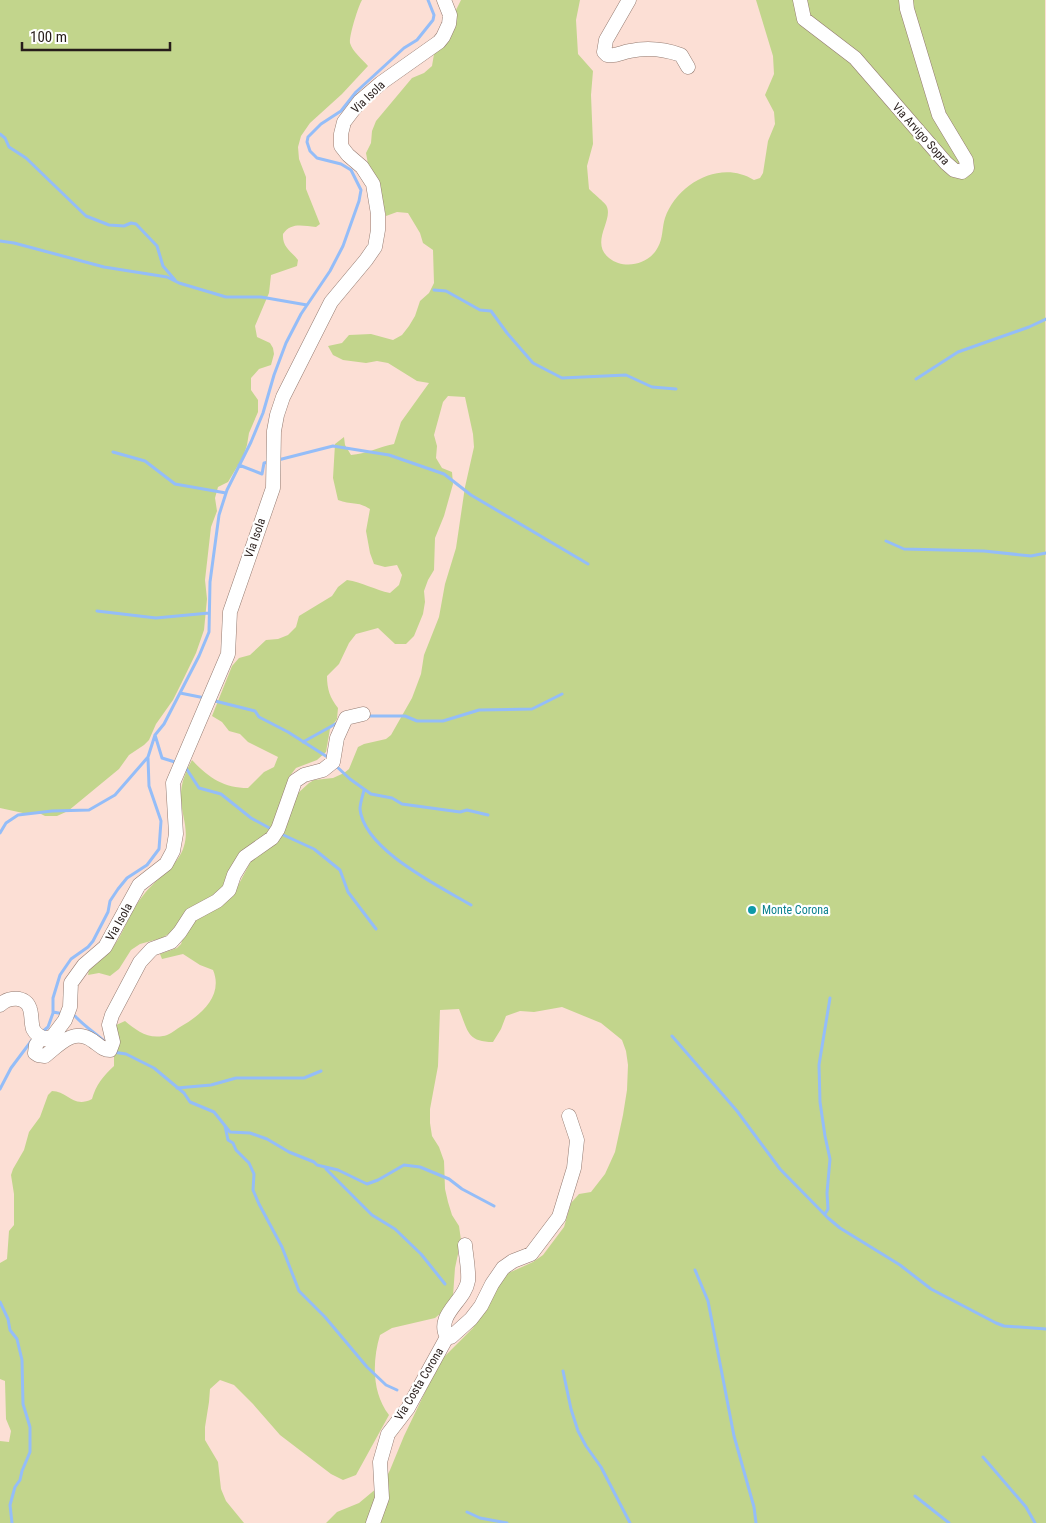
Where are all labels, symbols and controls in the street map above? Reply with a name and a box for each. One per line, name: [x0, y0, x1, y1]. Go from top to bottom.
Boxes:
scale bar: [22, 20, 170, 52]
text: 100 m: [30, 28, 67, 46]
street label: Via Isola: [348, 78, 388, 116]
street label: Via Arvigo Sopra: [890, 100, 953, 168]
street label: Via Isola: [242, 516, 268, 560]
street label: Via Isola: [103, 900, 135, 943]
place label: Monte Corona: [762, 903, 829, 917]
marker: Monte Corona: [746, 904, 758, 916]
street label: Via Costa Corona: [392, 1345, 446, 1423]

